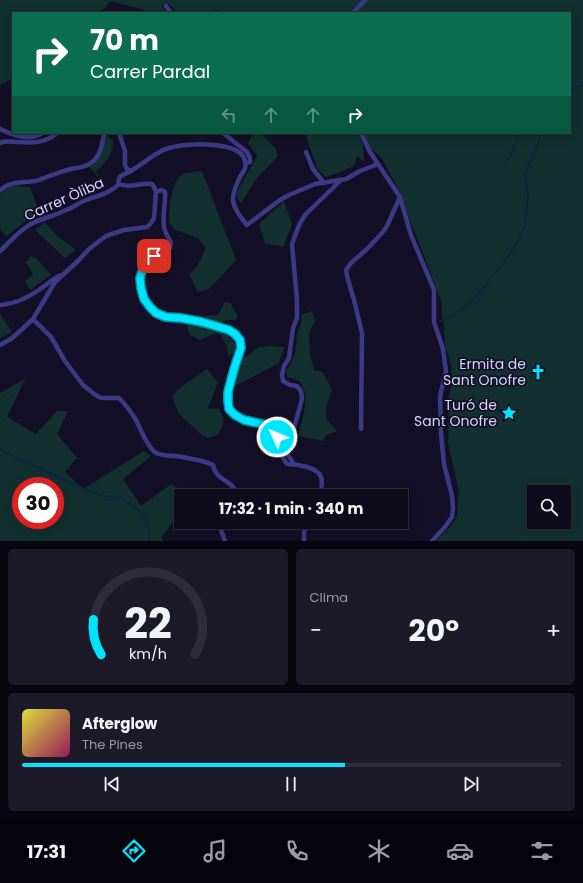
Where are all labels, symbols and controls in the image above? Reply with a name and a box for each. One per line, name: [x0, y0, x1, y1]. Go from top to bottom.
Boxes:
text: 70 m: [90, 21, 159, 60]
icon: right: [24, 28, 76, 80]
text: Carrer Pardal: [90, 59, 210, 84]
icon: left: [218, 104, 240, 126]
icon: ahead: [260, 104, 282, 126]
icon: ahead: [302, 104, 324, 126]
icon: right: [344, 104, 366, 126]
street label: Carrer Òliba: [21, 173, 107, 225]
pin: [137, 239, 171, 273]
icon: arrive: [143, 245, 165, 267]
place label: Ermita de Sant Onofre: [443, 354, 526, 390]
church icon: Ermita de Sant Onofre: [529, 363, 547, 381]
place label: Turó de Sant Onofre: [414, 395, 497, 431]
place icon: Turó de Sant Onofre: [500, 404, 518, 422]
position arrow: [256, 416, 298, 458]
speed limit sign: 30: [12, 477, 64, 529]
map controls: [527, 485, 571, 529]
button: search: [527, 485, 571, 529]
text: 17:32 · 1 min · 340 m: [219, 498, 363, 519]
text: Clima: [310, 588, 348, 607]
text: 22: [124, 594, 172, 653]
text: 20°: [409, 609, 459, 652]
text: −: [310, 615, 322, 646]
text: +: [546, 615, 561, 646]
text: km/h: [129, 644, 167, 664]
text: Afterglow: [82, 713, 157, 734]
text: The Pines: [82, 735, 143, 754]
icon: previous: [101, 773, 123, 795]
icon: pause: [280, 773, 302, 795]
icon: next: [460, 773, 482, 795]
icon: directions: [120, 837, 148, 865]
icon: music: [201, 837, 229, 865]
icon: phone: [283, 837, 311, 865]
icon: climate: [365, 837, 393, 865]
icon: car: [446, 837, 474, 865]
icon: filters: [528, 837, 556, 865]
text: 17:31: [27, 839, 66, 864]

